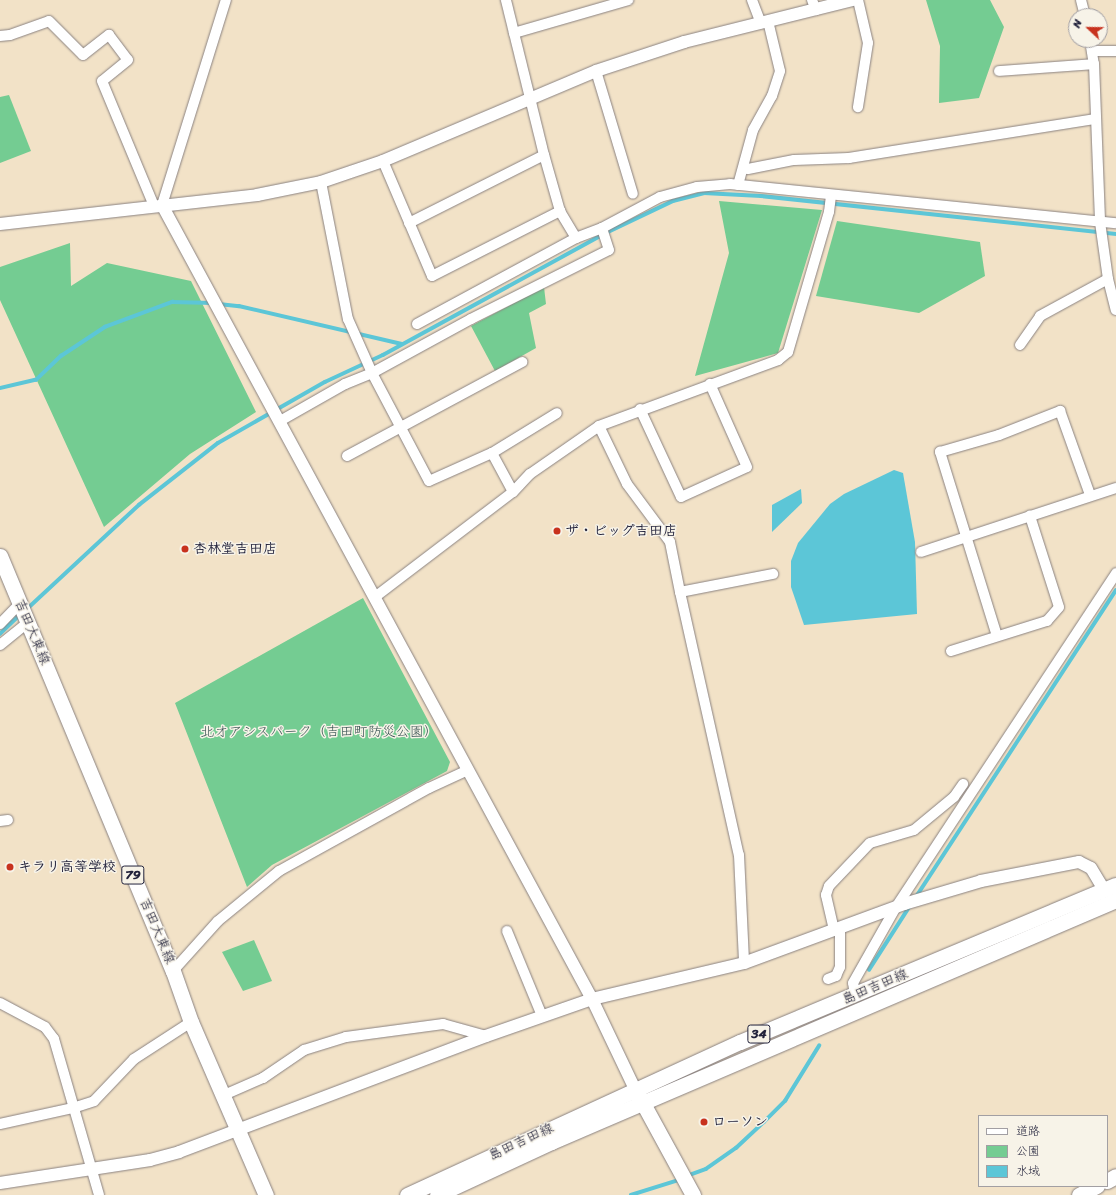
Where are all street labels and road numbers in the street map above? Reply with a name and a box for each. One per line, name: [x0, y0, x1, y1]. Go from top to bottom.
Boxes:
street label: 吉田大東線: [11, 597, 53, 667]
road number: 79: [121, 864, 145, 886]
street label: 吉田大東線: [136, 896, 178, 966]
street label: 島田吉田線: [840, 966, 910, 1008]
road number: 34: [747, 1023, 771, 1045]
street label: 島田吉田線: [486, 1120, 556, 1164]

